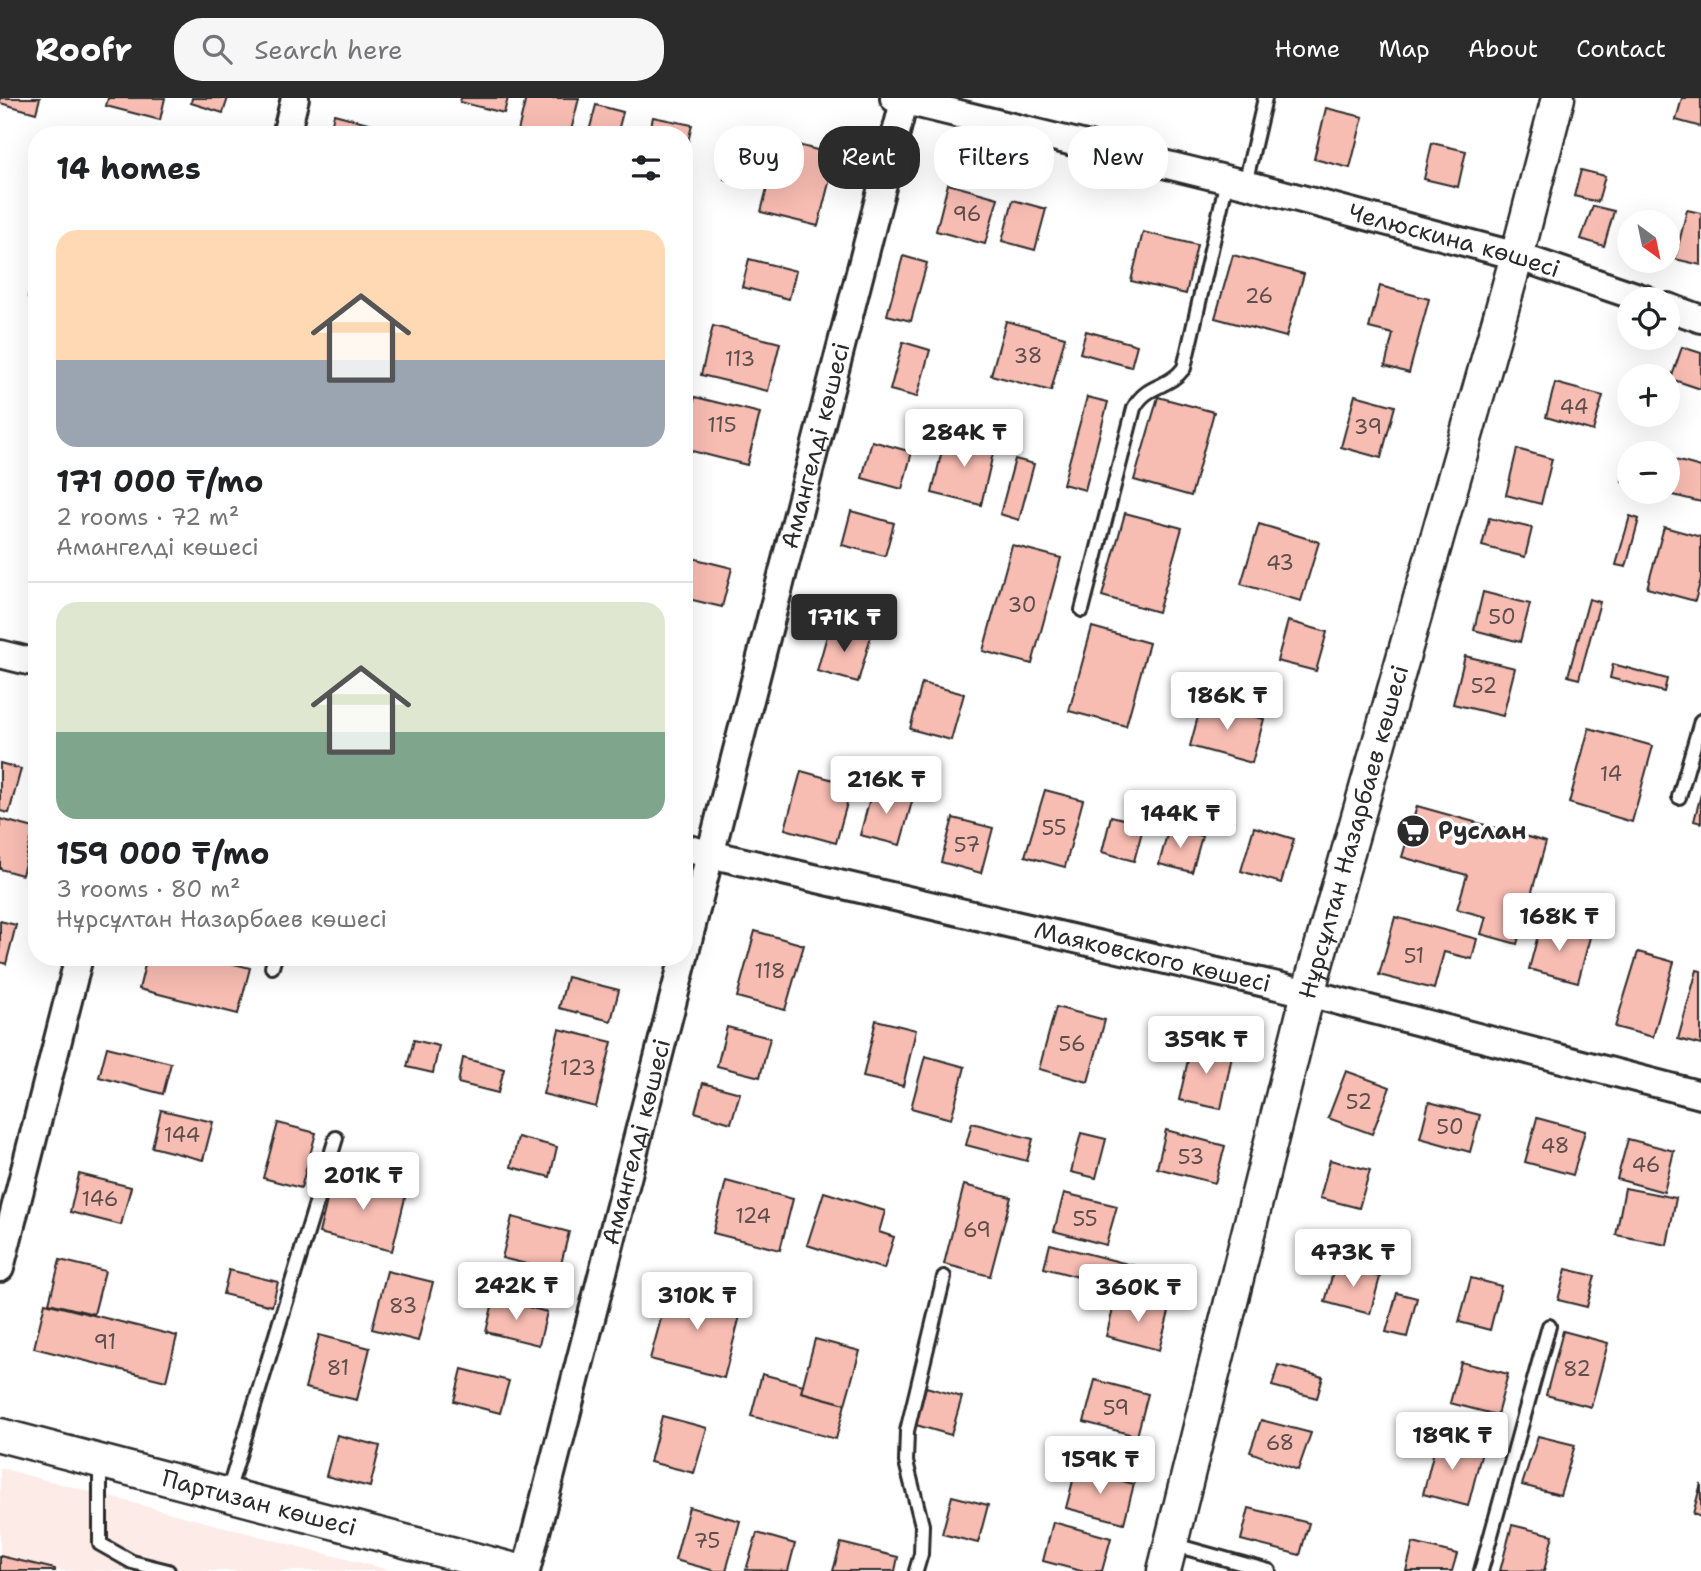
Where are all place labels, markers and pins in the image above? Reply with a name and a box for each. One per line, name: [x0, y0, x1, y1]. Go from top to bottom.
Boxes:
pin: 284K ₸: [907, 410, 1021, 469]
pin: 171K ₸: [787, 594, 901, 654]
pin: 186K ₸: [1170, 672, 1284, 732]
pin: 216K ₸: [829, 756, 943, 816]
pin: 144K ₸: [1123, 790, 1237, 850]
supermarket icon: Руслан: [1394, 812, 1432, 850]
place label: Руслан: [1438, 815, 1527, 847]
pin: 168K ₸: [1502, 894, 1616, 953]
pin: 359K ₸: [1149, 1016, 1263, 1076]
pin: 201K ₸: [306, 1152, 420, 1212]
pin: 473K ₸: [1296, 1230, 1410, 1289]
pin: 242K ₸: [459, 1262, 573, 1322]
pin: 360K ₸: [1081, 1264, 1195, 1324]
pin: 310K ₸: [640, 1272, 754, 1332]
pin: 189K ₸: [1395, 1412, 1509, 1472]
pin: 159K ₸: [1043, 1436, 1157, 1496]

